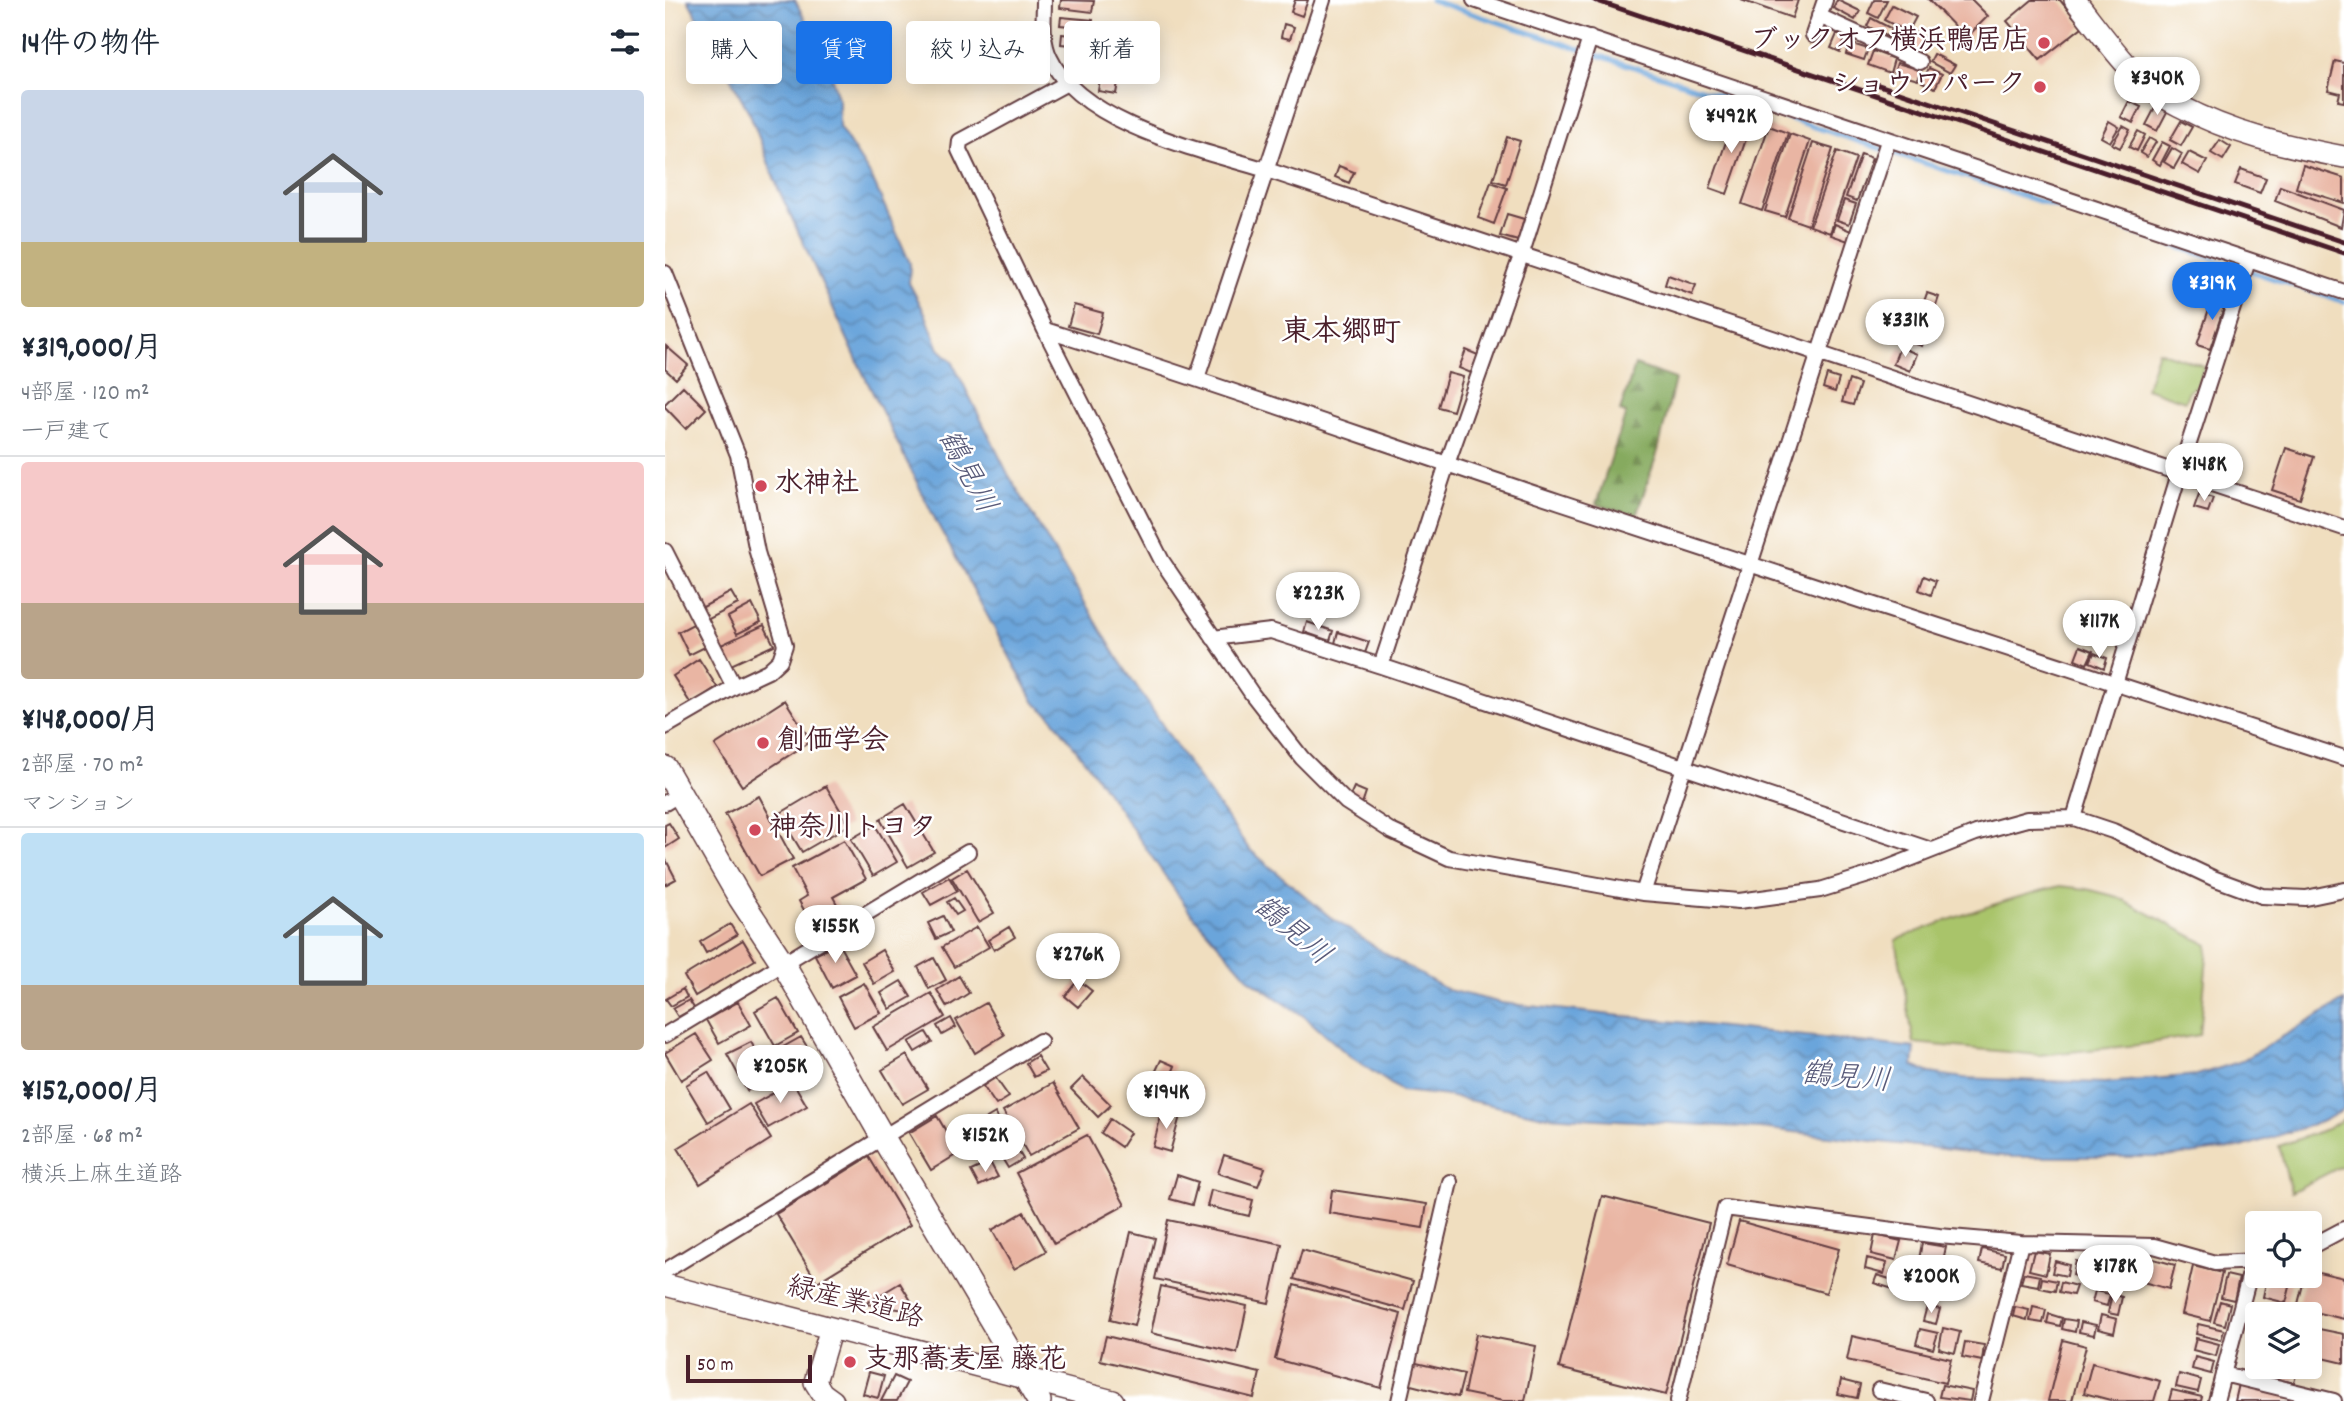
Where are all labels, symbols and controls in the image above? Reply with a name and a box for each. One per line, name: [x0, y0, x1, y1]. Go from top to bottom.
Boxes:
chip: 購入: [686, 21, 782, 84]
chip: 賃貸: [796, 21, 892, 84]
chip: 絞り込み: [906, 21, 1050, 84]
chip: 新着: [1064, 21, 1160, 84]
icon: filters: [606, 23, 644, 61]
place label: ブックオフ横浜鴨居店: [1750, 23, 2030, 63]
text: 14件の物件: [21, 25, 160, 68]
marker: ブックオフ横浜鴨居店: [2036, 35, 2052, 51]
pin: ¥340K: [2108, 58, 2206, 117]
text: ¥340K: [2130, 63, 2184, 96]
place label: ショウワパーク: [1832, 67, 2026, 107]
marker: ショウワパーク: [2032, 79, 2048, 95]
pin: ¥492K: [1682, 96, 1780, 155]
text: ¥492K: [1705, 101, 1757, 134]
icon: home: [270, 135, 396, 261]
pin: ¥319K: [2163, 262, 2261, 322]
text: ¥319K: [2188, 268, 2236, 301]
pin: ¥331K: [1856, 300, 1954, 359]
text: ¥331K: [1881, 305, 1929, 338]
district label: 東本郷町: [1281, 313, 1401, 356]
text: ¥319,000/月: [21, 329, 162, 372]
text: 4部屋 · 120 m²: [21, 378, 149, 411]
text: 一戸建て: [21, 417, 113, 450]
water label: 鶴見川: [925, 423, 1005, 523]
pin: ¥148K: [2155, 444, 2253, 503]
text: ¥148K: [2181, 449, 2227, 482]
place label: 水神社: [775, 466, 859, 506]
marker: 水神社: [753, 478, 769, 494]
icon: home: [270, 507, 396, 633]
pin: ¥223K: [1269, 572, 1367, 632]
text: ¥223K: [1292, 578, 1344, 611]
pin: ¥117K: [2050, 600, 2148, 660]
text: ¥117K: [2079, 606, 2119, 639]
text: ¥148,000/月: [21, 701, 160, 744]
place label: 創価学会: [777, 723, 889, 763]
marker: 創価学会: [755, 735, 771, 751]
text: 2部屋 · 70 m²: [21, 750, 144, 783]
text: マンション: [21, 789, 135, 822]
place label: 神奈川トヨタ: [769, 810, 937, 850]
marker: 神奈川トヨタ: [747, 822, 763, 838]
icon: home: [270, 878, 396, 1004]
water label: 鶴見川: [1243, 888, 1339, 978]
pin: ¥155K: [786, 906, 884, 965]
text: ¥155K: [811, 911, 859, 944]
pin: ¥276K: [1029, 934, 1127, 993]
text: ¥276K: [1052, 939, 1104, 972]
pin: ¥205K: [731, 1046, 829, 1105]
text: ¥205K: [753, 1051, 808, 1084]
water label: 鶴見川: [1799, 1055, 1893, 1105]
text: ¥152,000/月: [21, 1072, 162, 1115]
pin: ¥194K: [1117, 1072, 1215, 1131]
text: ¥194K: [1143, 1077, 1189, 1110]
pin: ¥152K: [936, 1114, 1034, 1174]
text: ¥152K: [961, 1120, 1009, 1153]
text: 2部屋 · 68 m²: [21, 1121, 143, 1154]
text: 横浜上麻生道路: [21, 1160, 182, 1193]
map controls: [2245, 1211, 2322, 1379]
button: locate: [2245, 1211, 2322, 1288]
pin: ¥178K: [2066, 1246, 2164, 1305]
text: ¥178K: [2093, 1251, 2137, 1284]
pin: ¥200K: [1882, 1256, 1980, 1315]
text: ¥200K: [1903, 1261, 1959, 1294]
street label: 緑産業道路: [782, 1269, 928, 1341]
button: layers: [2245, 1302, 2322, 1379]
place label: 支那蕎麦屋 藤花: [864, 1342, 1066, 1382]
scale bar: [686, 1352, 812, 1384]
text: 50 m: [697, 1353, 734, 1380]
marker: 支那蕎麦屋 藤花: [842, 1354, 858, 1370]

